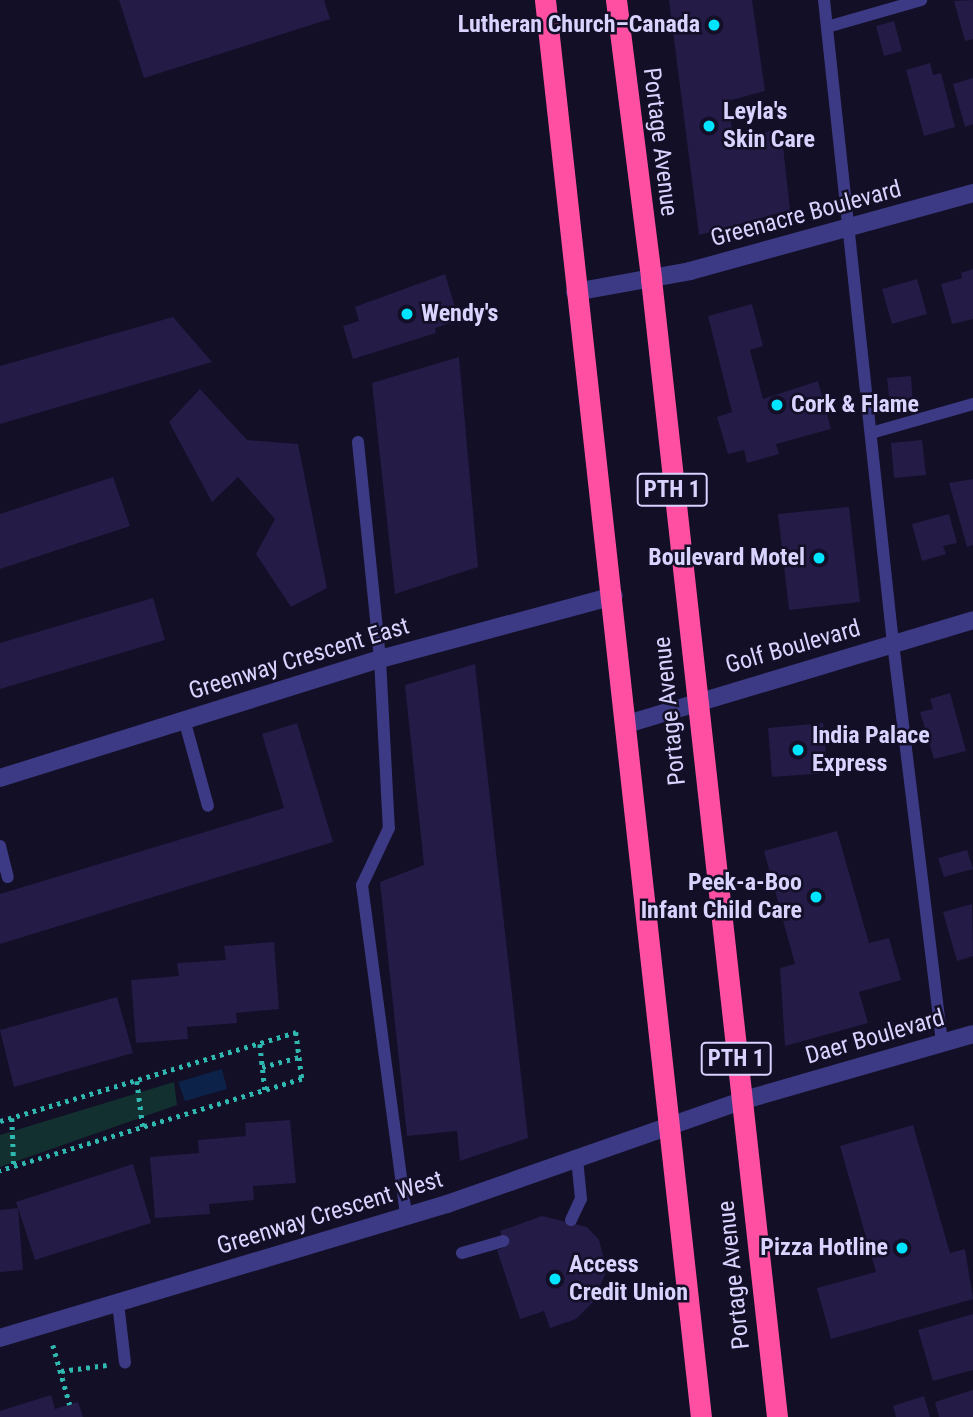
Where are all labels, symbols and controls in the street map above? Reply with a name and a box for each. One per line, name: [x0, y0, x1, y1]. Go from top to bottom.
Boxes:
place label: Lutheran Church–Canada: [458, 11, 700, 39]
marker: Lutheran Church–Canada: [706, 17, 722, 33]
street label: Portage Avenue: [637, 66, 683, 218]
place label: Leyla's Skin Care: [723, 98, 815, 154]
marker: Leyla's Skin Care: [701, 118, 717, 134]
street label: Greenacre Boulevard: [708, 175, 904, 253]
place label: Wendy's: [421, 300, 498, 328]
marker: Wendy's: [399, 306, 415, 322]
place label: Cork & Flame: [791, 391, 919, 419]
marker: Cork & Flame: [769, 397, 785, 413]
road number: PTH 1: [635, 470, 709, 510]
place label: Boulevard Motel: [648, 544, 805, 572]
marker: Boulevard Motel: [811, 550, 827, 566]
street label: Greenway Crescent East: [185, 612, 413, 706]
street label: Golf Boulevard: [722, 614, 864, 680]
street label: Portage Avenue: [648, 635, 692, 787]
place label: India Palace Express: [812, 722, 930, 778]
marker: India Palace Express: [790, 742, 806, 758]
place label: Peek-a-Boo Infant Child Care: [641, 869, 802, 925]
marker: Peek-a-Boo Infant Child Care: [808, 889, 824, 905]
street label: Daer Boulevard: [802, 1003, 948, 1071]
road number: PTH 1: [699, 1040, 773, 1078]
street label: Greenway Crescent West: [214, 1165, 446, 1261]
street label: Portage Avenue: [712, 1199, 756, 1351]
place label: Pizza Hotline: [760, 1234, 888, 1262]
marker: Pizza Hotline: [894, 1240, 910, 1256]
place label: Access Credit Union: [569, 1251, 688, 1307]
marker: Access Credit Union: [547, 1271, 563, 1287]

